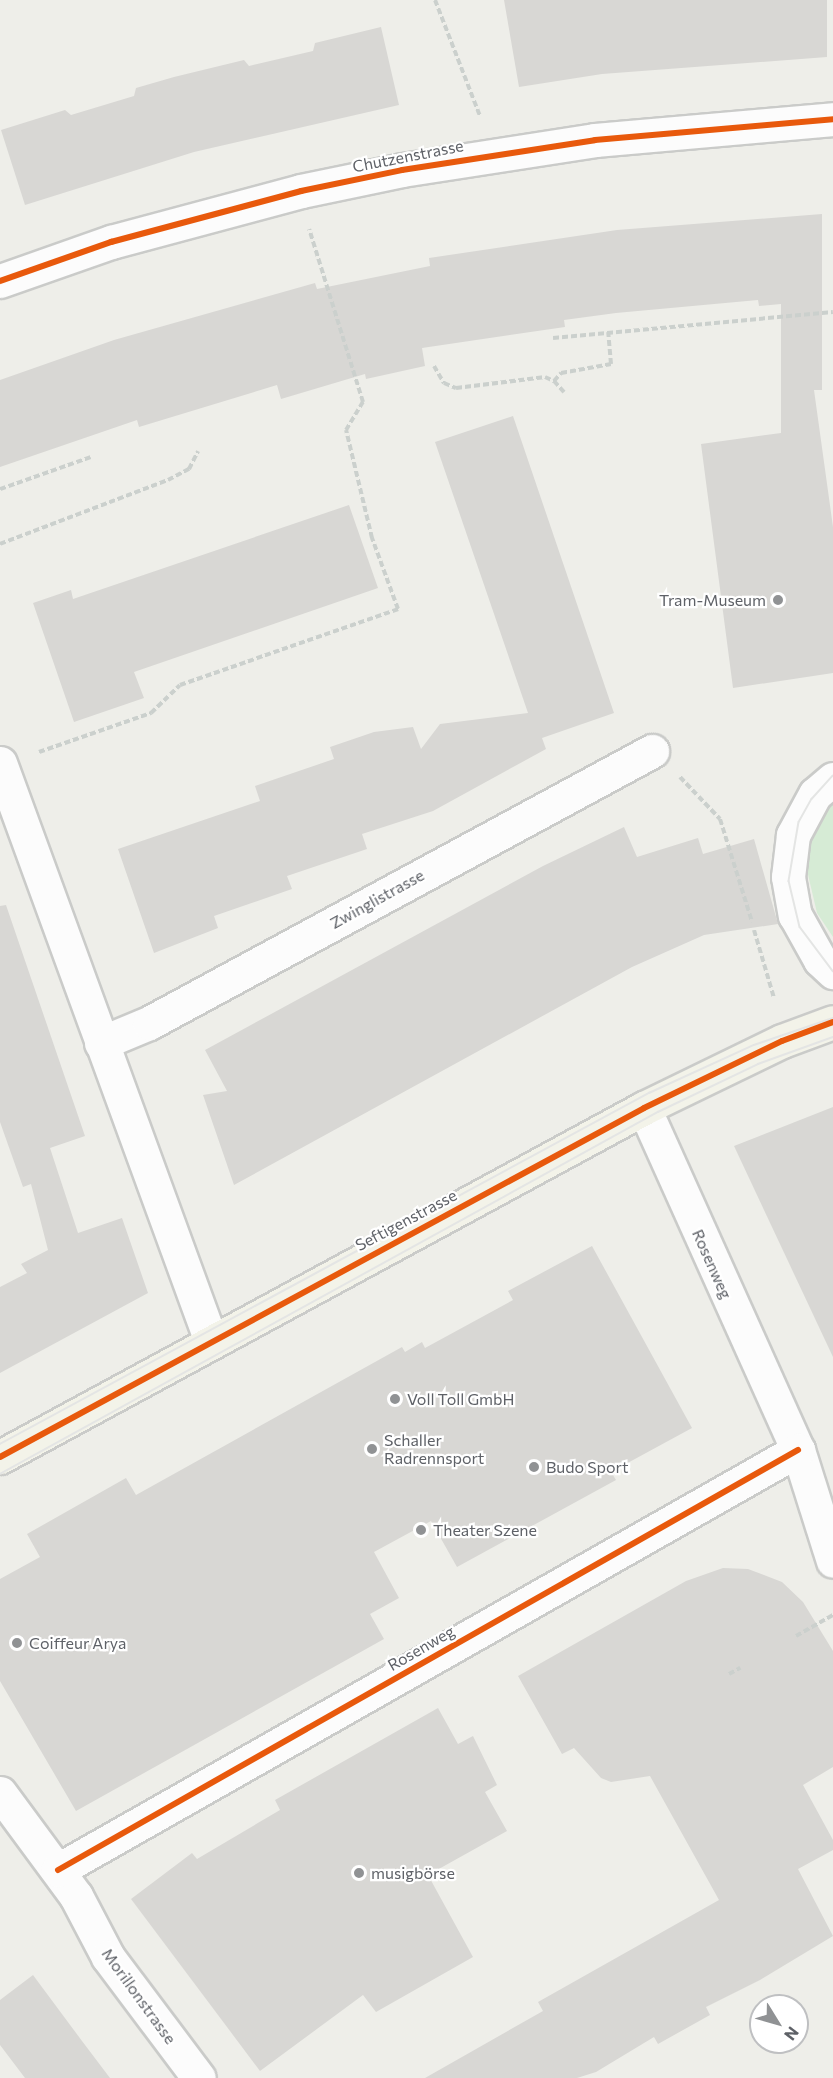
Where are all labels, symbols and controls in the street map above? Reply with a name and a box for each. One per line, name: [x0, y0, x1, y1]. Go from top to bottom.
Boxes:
street label: Chutzenstrasse: [351, 136, 465, 176]
place label: Tram-Museum: [659, 590, 766, 610]
marker: Tram-Museum: [771, 593, 785, 607]
street label: Zwinglistrasse: [327, 865, 427, 933]
street label: Seftigenstrasse: [352, 1185, 460, 1255]
street label: Rosenweg: [688, 1226, 736, 1302]
place label: Voll Toll GmbH: [407, 1389, 515, 1409]
marker: Voll Toll GmbH: [388, 1392, 402, 1406]
place label: Schaller Radrennsport: [384, 1430, 484, 1468]
marker: Schaller Radrennsport: [365, 1442, 379, 1456]
place label: Budo Sport: [546, 1457, 628, 1477]
marker: Budo Sport: [527, 1460, 541, 1474]
place label: Theater Szene: [433, 1520, 537, 1540]
marker: Theater Szene: [414, 1523, 428, 1537]
street label: Rosenweg: [384, 1621, 458, 1675]
place label: Coiffeur Arya: [29, 1633, 126, 1653]
marker: Coiffeur Arya: [10, 1636, 24, 1650]
place label: musigbörse: [371, 1863, 455, 1883]
marker: musigbörse: [352, 1866, 366, 1880]
street label: Morillonstrasse: [98, 1944, 180, 2048]
north arrow: [749, 1994, 809, 2054]
text: N: [781, 2023, 803, 2044]

